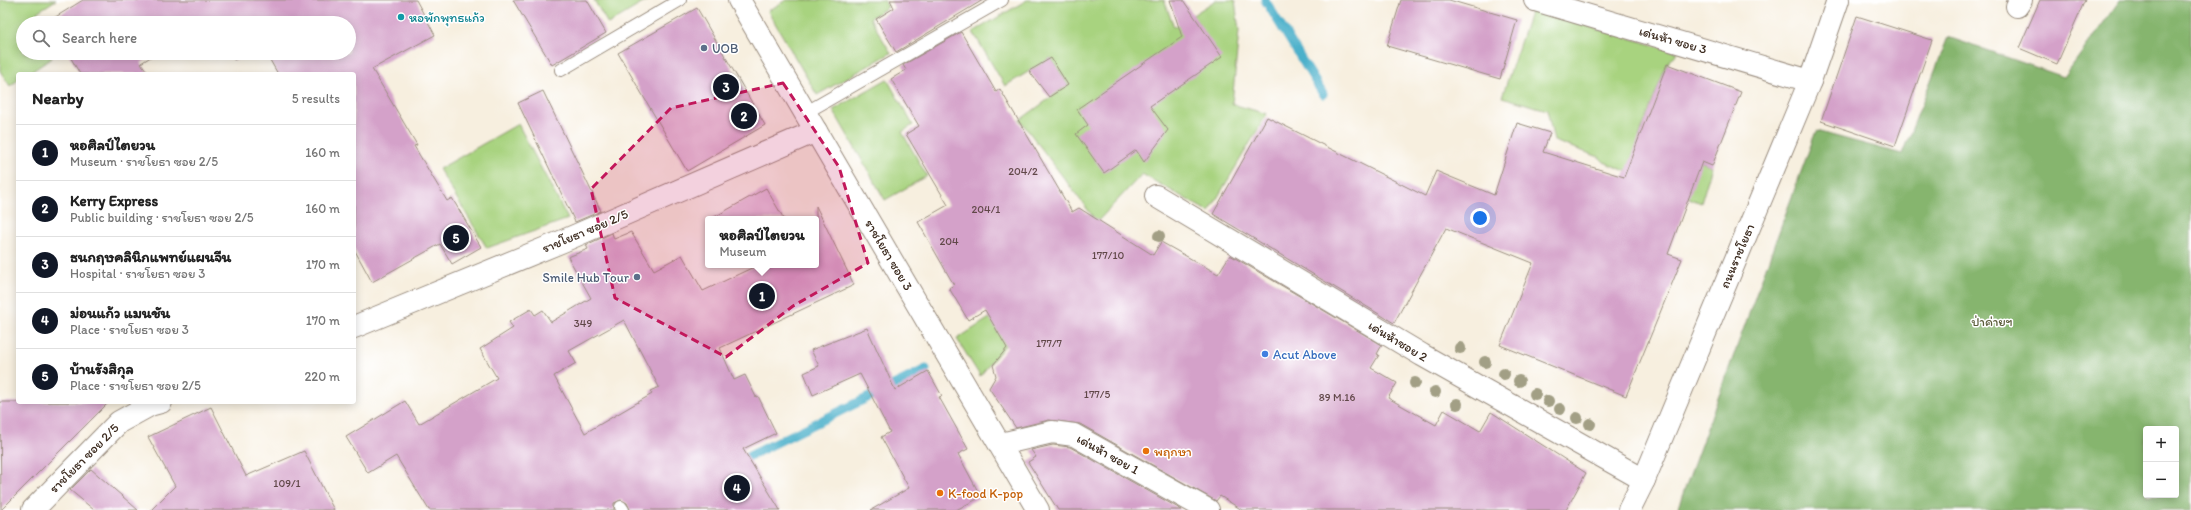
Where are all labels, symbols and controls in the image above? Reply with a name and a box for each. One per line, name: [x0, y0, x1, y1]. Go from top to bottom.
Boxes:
place label: หอพักพุทธแก้ว: [409, 10, 485, 27]
marker: หอพักพุทธแก้ว: [396, 12, 406, 22]
search box: [16, 16, 356, 60]
street label: เด่นห้า ซอย 3: [1637, 23, 1709, 57]
icon: search: [30, 27, 52, 49]
text: Search here: [62, 29, 137, 47]
place label: UOB: [712, 41, 738, 56]
marker: UOB: [699, 43, 709, 53]
pin: 3: [713, 72, 739, 102]
text: Nearby: [32, 88, 84, 108]
text: 5 results: [292, 91, 340, 106]
pin: 2: [731, 101, 757, 131]
text: หอศิลป์ไตยวน: [70, 136, 155, 154]
text: 1: [42, 145, 48, 160]
text: 160 m: [305, 145, 340, 160]
text: Museum · ราชโยธา ซอย 2/5: [70, 154, 218, 169]
house number: 204/2: [1008, 165, 1038, 178]
text: Kerry Express: [70, 192, 158, 210]
text: 2: [42, 201, 48, 216]
text: 160 m: [305, 201, 340, 216]
house number: 204/1: [972, 203, 1000, 216]
street label: ราชโยธา ซอย 2/5: [540, 206, 630, 256]
your location: [1470, 208, 1490, 228]
text: Public building · ราชโยธา ซอย 2/5: [70, 210, 254, 225]
popup: [705, 216, 819, 268]
street label: ราชโยธา ซอย 3: [862, 217, 916, 293]
street label: ถนนราชโยธา: [1717, 222, 1757, 290]
pin: 5: [443, 223, 469, 253]
text: หอศิลป์ไตยวน: [719, 226, 805, 244]
house number: 204: [939, 235, 959, 248]
text: Museum: [719, 244, 766, 259]
text: ธนกฤษคลินิกแพทย์แผนจีน: [70, 248, 231, 266]
house number: 177/10: [1092, 249, 1124, 262]
text: 3: [41, 257, 49, 272]
text: 170 m: [306, 257, 340, 272]
text: Hospital · ราชโยธา ซอย 3: [70, 266, 205, 281]
place label: Smile Hub Tour: [542, 270, 630, 285]
marker: Smile Hub Tour: [632, 272, 642, 282]
pin: 1: [749, 281, 775, 311]
text: ม่อนแก้ว แมนชัน: [70, 304, 170, 322]
text: 4: [41, 313, 49, 328]
text: 170 m: [306, 313, 340, 328]
park label: ป่าค่ายฯ: [1971, 314, 2013, 329]
house number: 349: [574, 317, 592, 330]
street label: เด่นห้าซอย 2: [1366, 317, 1430, 365]
text: Place · ราชโยธา ซอย 3: [70, 322, 189, 337]
house number: 177/7: [1036, 337, 1063, 350]
place label: Acut Above: [1273, 347, 1336, 362]
marker: Acut Above: [1260, 349, 1270, 359]
text: บ้านรังสิกุล: [70, 360, 134, 378]
text: 5: [42, 369, 48, 384]
text: 220 m: [304, 369, 340, 384]
text: Place · ราชโยธา ซอย 2/5: [70, 378, 201, 393]
house number: 177/5: [1084, 388, 1110, 401]
house number: 89 M.16: [1319, 391, 1355, 404]
street label: ราชโยธา ซอย 2/5: [46, 420, 122, 496]
map controls: [2143, 426, 2179, 498]
button: +: [2143, 426, 2179, 462]
street label: เด่นห้า ซอย 1: [1074, 431, 1142, 477]
place label: พฤกษา: [1154, 444, 1192, 459]
marker: พฤกษา: [1141, 446, 1151, 456]
button: −: [2143, 462, 2179, 498]
pin: 4: [724, 473, 750, 503]
house number: 109/1: [273, 477, 301, 490]
place label: K-food K-pop: [948, 486, 1023, 501]
marker: K-food K-pop: [935, 488, 945, 498]

